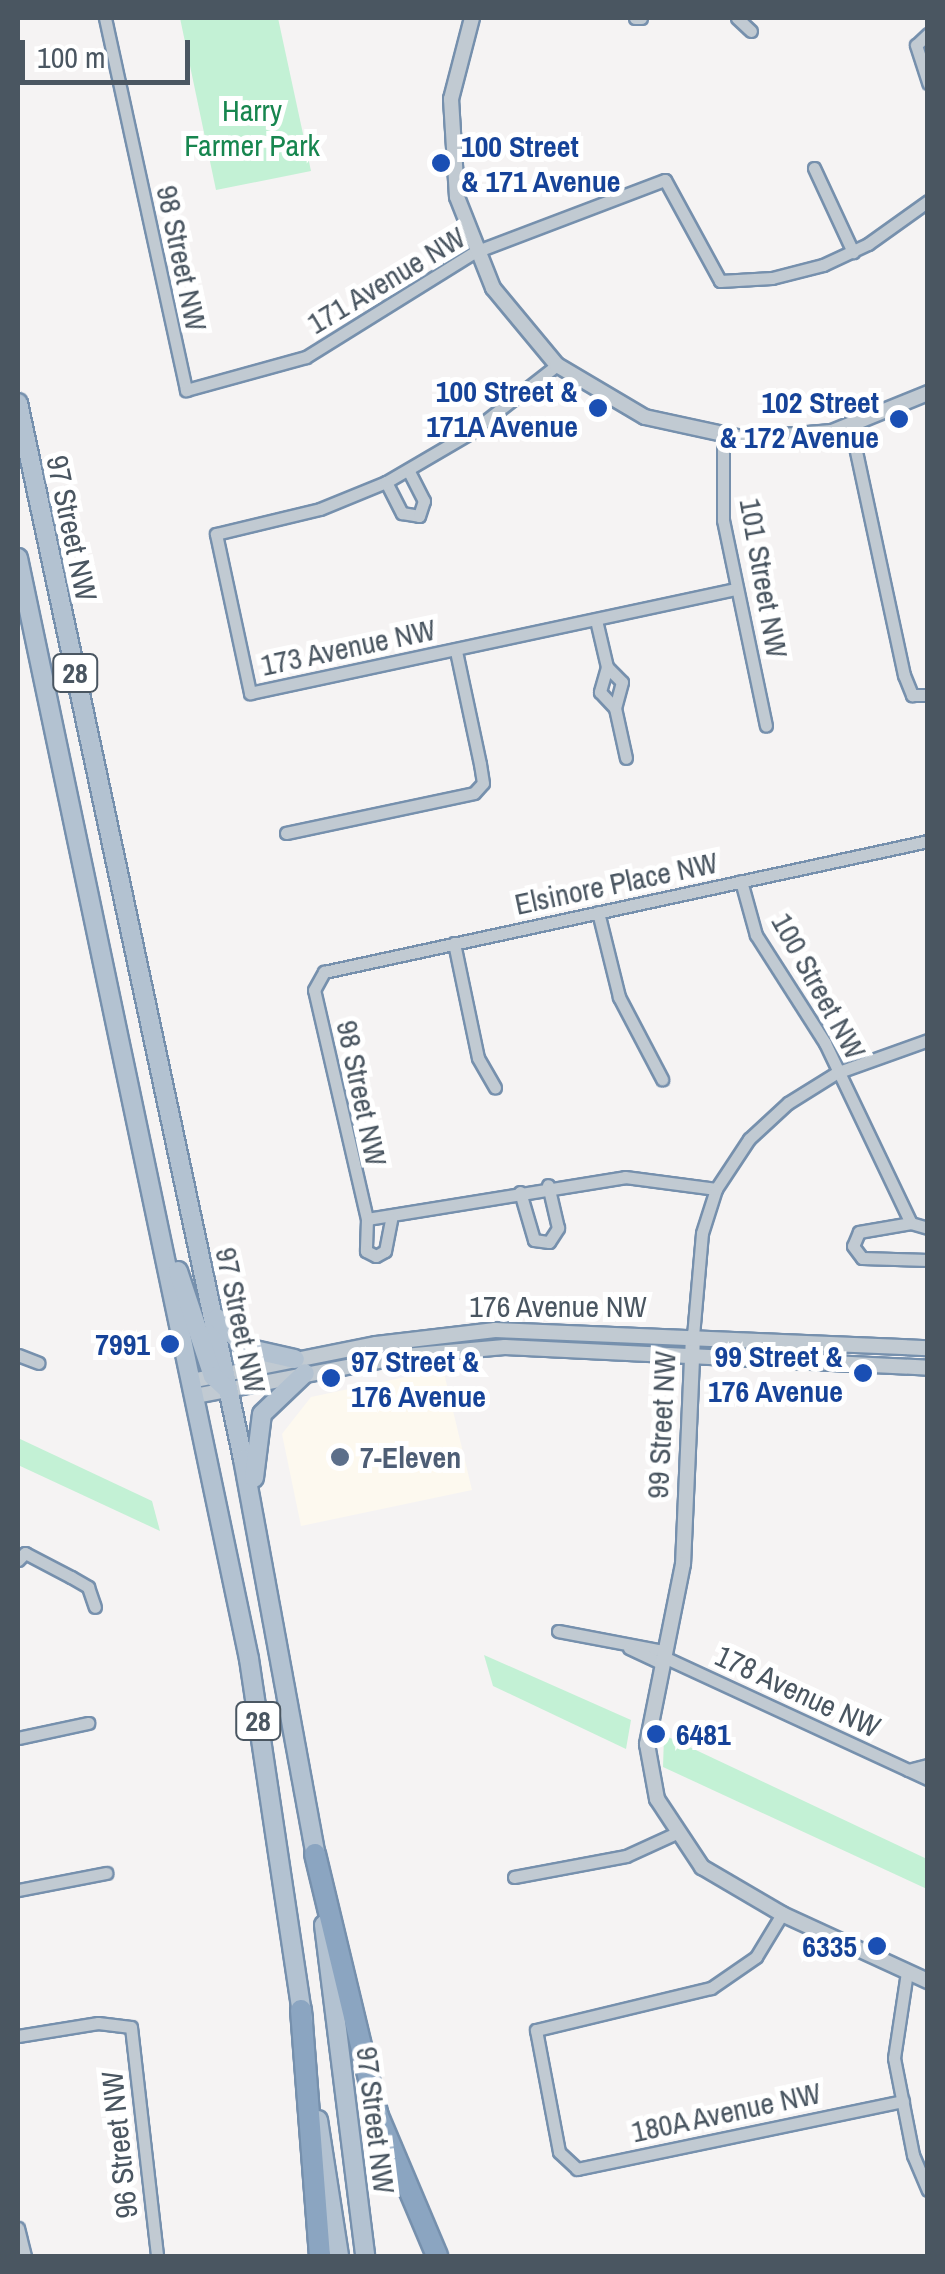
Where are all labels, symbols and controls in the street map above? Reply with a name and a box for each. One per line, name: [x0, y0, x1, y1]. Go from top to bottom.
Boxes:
scale bar: [25, 20, 195, 82]
text: 100 m: [37, 37, 105, 77]
park label: Harry Farmer Park: [184, 92, 320, 162]
place label: 100 Street & 171 Avenue: [461, 128, 621, 198]
marker: 100 Street & 171 Avenue: [430, 152, 452, 174]
street label: 98 Street NW: [149, 182, 215, 334]
street label: 171 Avenue NW: [300, 219, 472, 341]
place label: 100 Street & 171A Avenue: [424, 373, 578, 444]
place label: 102 Street & 172 Avenue: [719, 384, 879, 454]
marker: 100 Street & 171A Avenue: [587, 397, 609, 419]
marker: 102 Street & 172 Avenue: [888, 408, 910, 430]
street label: 97 Street NW: [39, 452, 105, 604]
street label: 101 Street NW: [732, 495, 796, 661]
street label: 173 Avenue NW: [257, 611, 439, 683]
road number: 28: [50, 650, 100, 696]
street label: Elsinore Place NW: [511, 844, 721, 922]
street label: 100 Street NW: [764, 907, 874, 1065]
street label: 98 Street NW: [329, 1017, 395, 1169]
street label: 97 Street NW: [208, 1244, 274, 1396]
street label: 176 Avenue NW: [469, 1288, 647, 1324]
place label: 7991: [95, 1326, 150, 1362]
marker: 7991: [159, 1333, 181, 1355]
place label: 99 Street & 176 Avenue: [707, 1338, 843, 1408]
place label: 97 Street & 176 Avenue: [351, 1343, 487, 1414]
street label: 99 Street NW: [639, 1350, 683, 1500]
marker: 99 Street & 176 Avenue: [852, 1362, 874, 1384]
marker: 97 Street & 176 Avenue: [320, 1367, 342, 1389]
place label: 7-Eleven: [360, 1439, 461, 1475]
marker: 7-Eleven: [329, 1446, 351, 1468]
street label: 178 Avenue NW: [709, 1637, 887, 1745]
road number: 28: [233, 1698, 283, 1744]
place label: 6481: [676, 1716, 731, 1752]
marker: 6481: [645, 1723, 667, 1745]
place label: 6335: [802, 1928, 857, 1964]
marker: 6335: [866, 1935, 888, 1957]
street label: 97 Street NW: [349, 2045, 403, 2195]
street label: 96 Street NW: [93, 2070, 145, 2220]
street label: 180A Avenue NW: [627, 2074, 825, 2150]

